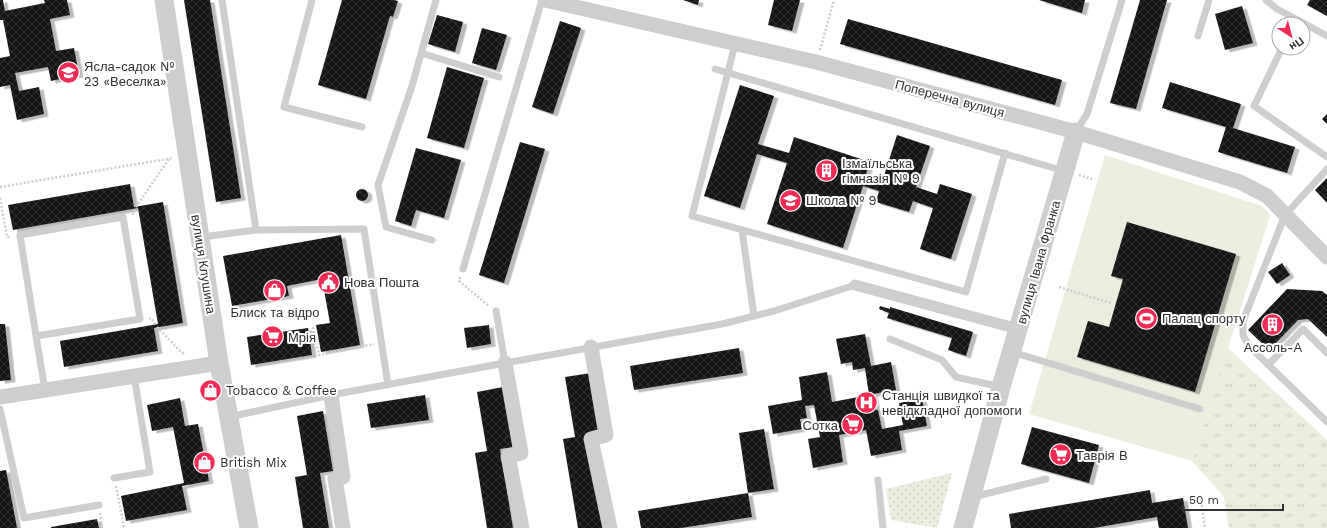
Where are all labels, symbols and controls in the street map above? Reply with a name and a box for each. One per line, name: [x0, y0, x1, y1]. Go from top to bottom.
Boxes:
north arrow: [1271, 16, 1311, 56]
text: Пн: [1287, 34, 1306, 53]
place label: Ясла-садок № 23 «Веселка»: [84, 59, 174, 89]
school or university icon: Ясла-садок № 23 «Веселка»: [56, 60, 82, 86]
street label: Поперечна вулиця: [894, 77, 1006, 120]
place label: Ізмаїльська гімназія № 9: [842, 156, 920, 186]
building icon: Ізмаїльська гімназія № 9: [813, 157, 839, 183]
school or university icon: Школа № 9: [778, 187, 804, 213]
place label: Школа № 9: [806, 193, 877, 208]
street label: вулиця Івана Франка: [1014, 198, 1064, 326]
street label: вулиця Клушина: [188, 213, 219, 316]
public building icon: Нова Пошта: [316, 269, 342, 295]
place label: Нова Пошта: [344, 275, 420, 290]
shop icon: Блиск та відро: [262, 277, 288, 303]
place label: Блиск та відро: [230, 305, 320, 320]
sports icon: Палац спорту: [1134, 305, 1160, 331]
place label: Палац спорту: [1162, 311, 1246, 326]
building icon: Ассоль-А: [1260, 312, 1286, 338]
supermarket icon: Мрія: [259, 324, 285, 350]
place label: Мрія: [288, 330, 316, 345]
place label: Ассоль-А: [1244, 340, 1303, 355]
shop icon: Tobacco & Coffee: [197, 377, 223, 403]
place label: Tobacco & Coffee: [226, 383, 337, 398]
place label: Станція швидкої та невідкладної допомоги: [882, 388, 1022, 418]
hospital icon: Станція швидкої та невідкладної допомоги: [853, 389, 879, 415]
supermarket icon: Сотка: [840, 412, 866, 438]
place label: Сотка: [803, 418, 839, 433]
supermarket icon: Таврія В: [1047, 442, 1073, 468]
place label: Таврія В: [1076, 448, 1128, 463]
shop icon: British Mix: [192, 449, 218, 475]
place label: British Mix: [220, 455, 287, 470]
scale bar: [1183, 486, 1283, 512]
text: 50 m: [1189, 493, 1219, 507]

